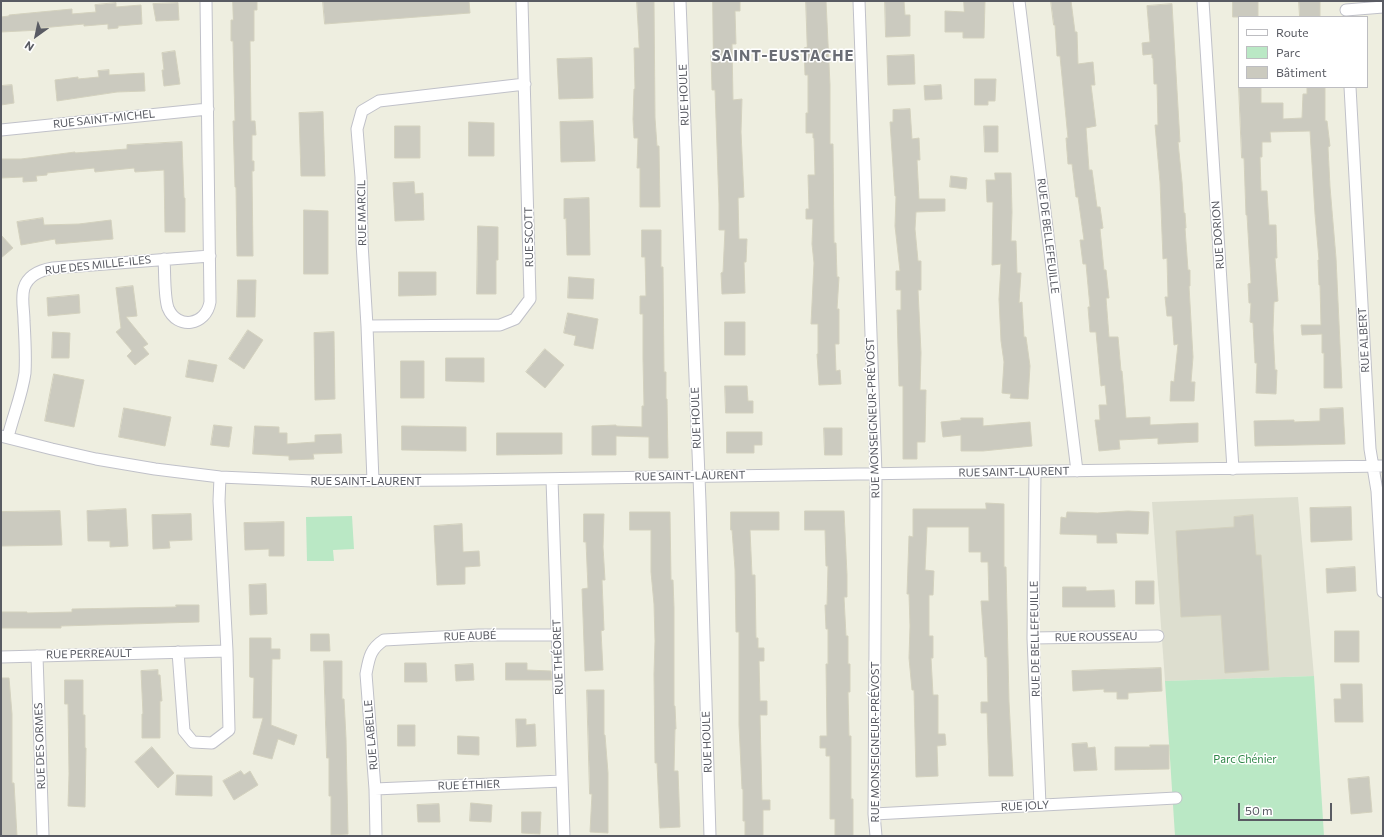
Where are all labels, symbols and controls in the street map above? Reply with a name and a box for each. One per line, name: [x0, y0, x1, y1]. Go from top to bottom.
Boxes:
north arrow: [16, 16, 56, 56]
legend: [1238, 16, 1368, 88]
text: Route: [1276, 25, 1309, 39]
text: N: [22, 39, 36, 54]
text: Parc: [1276, 45, 1300, 59]
district label: SAINT-EUSTACHE: [711, 47, 855, 65]
street label: RUE HOULE: [676, 64, 692, 126]
text: Bâtiment: [1276, 65, 1327, 79]
street label: RUE SAINT-MICHEL: [52, 107, 156, 131]
street label: RUE DE BELLEFEUILLE: [1034, 177, 1062, 295]
street label: RUE MARCIL: [355, 180, 369, 246]
street label: RUE DORION: [1209, 200, 1227, 270]
street label: RUE SCOTT: [522, 207, 536, 267]
street label: RUE DES MILLE-ILES: [44, 253, 152, 277]
street label: RUE ALBERT: [1356, 307, 1372, 373]
street label: RUE MONSEIGNEUR-PRÉVOST: [864, 337, 882, 499]
street label: RUE HOULE: [688, 387, 704, 449]
street label: RUE SAINT-LAURENT: [958, 464, 1070, 480]
street label: RUE SAINT-LAURENT: [634, 468, 746, 484]
street label: RUE SAINT-LAURENT: [310, 474, 422, 488]
street label: RUE DE BELLEFEUILLE: [1027, 581, 1043, 697]
street label: RUE THÉORET: [550, 619, 566, 695]
street label: RUE AUBÉ: [443, 628, 497, 644]
street label: RUE ROUSSEAU: [1055, 630, 1137, 644]
street label: RUE PERREAULT: [46, 647, 132, 661]
street label: RUE MONSEIGNEUR-PRÉVOST: [868, 662, 882, 822]
street label: RUE LABELLE: [361, 699, 381, 771]
street label: RUE DES ORMES: [32, 702, 48, 790]
street label: RUE HOULE: [699, 711, 715, 773]
park label: Parc Chénier: [1213, 752, 1277, 766]
street label: RUE ÉTHIER: [437, 777, 501, 793]
scale bar: [1240, 795, 1334, 821]
street label: RUE JOLY: [1001, 798, 1049, 814]
text: 50 m: [1245, 803, 1273, 817]

